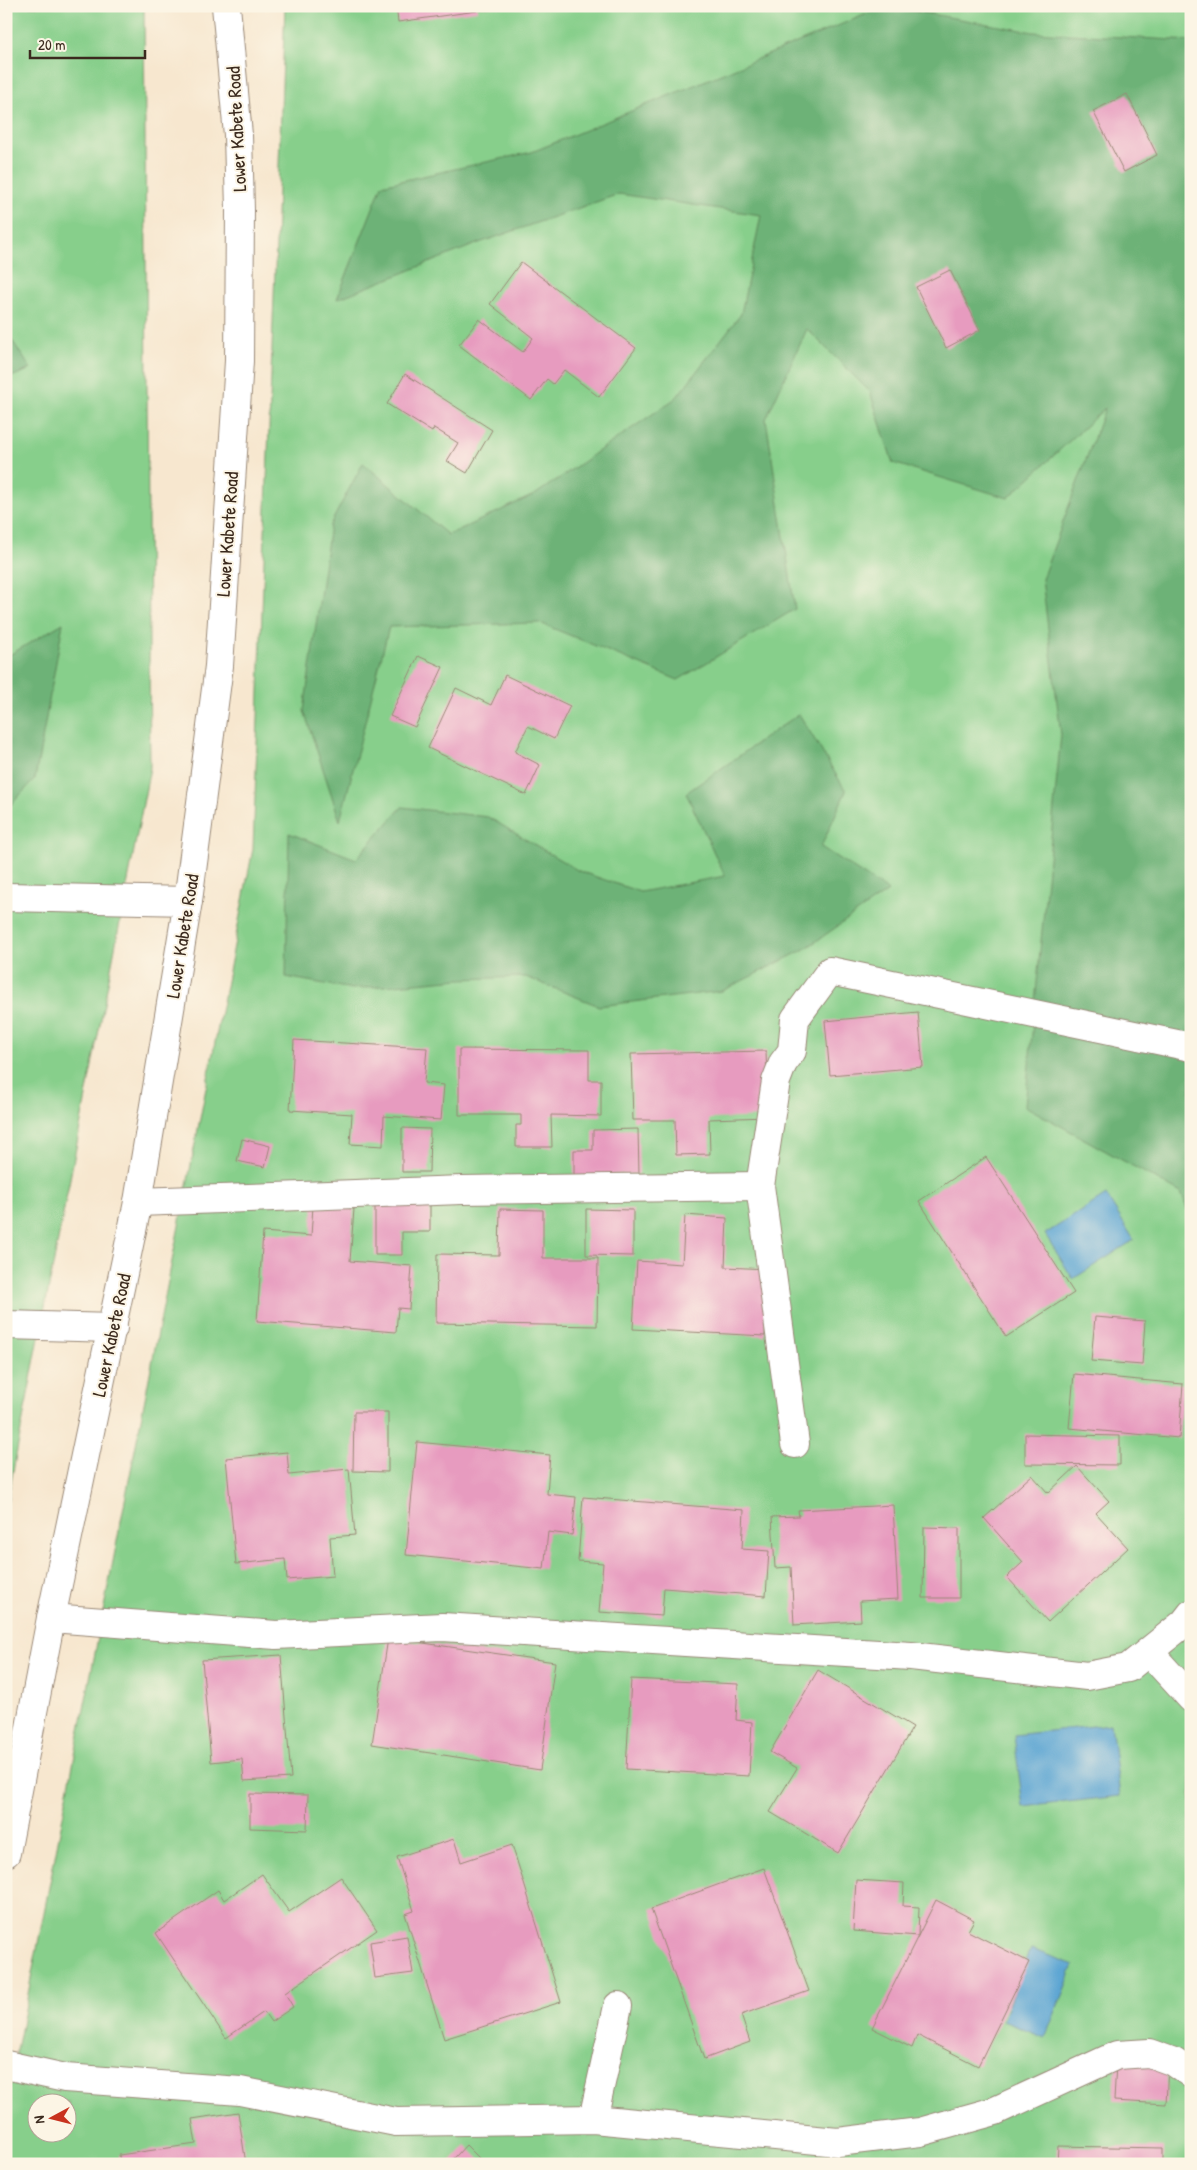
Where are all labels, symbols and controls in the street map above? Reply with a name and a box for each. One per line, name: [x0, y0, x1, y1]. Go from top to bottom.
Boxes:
scale bar: [30, 28, 145, 60]
text: 20 m: [38, 34, 65, 55]
street label: Lower Kabete Road: [220, 65, 252, 192]
street label: Lower Kabete Road: [210, 470, 244, 597]
street label: Lower Kabete Road: [159, 872, 205, 1000]
street label: Lower Kabete Road: [85, 1271, 137, 1399]
north arrow: [28, 2092, 78, 2142]
text: N: [29, 2114, 48, 2125]

